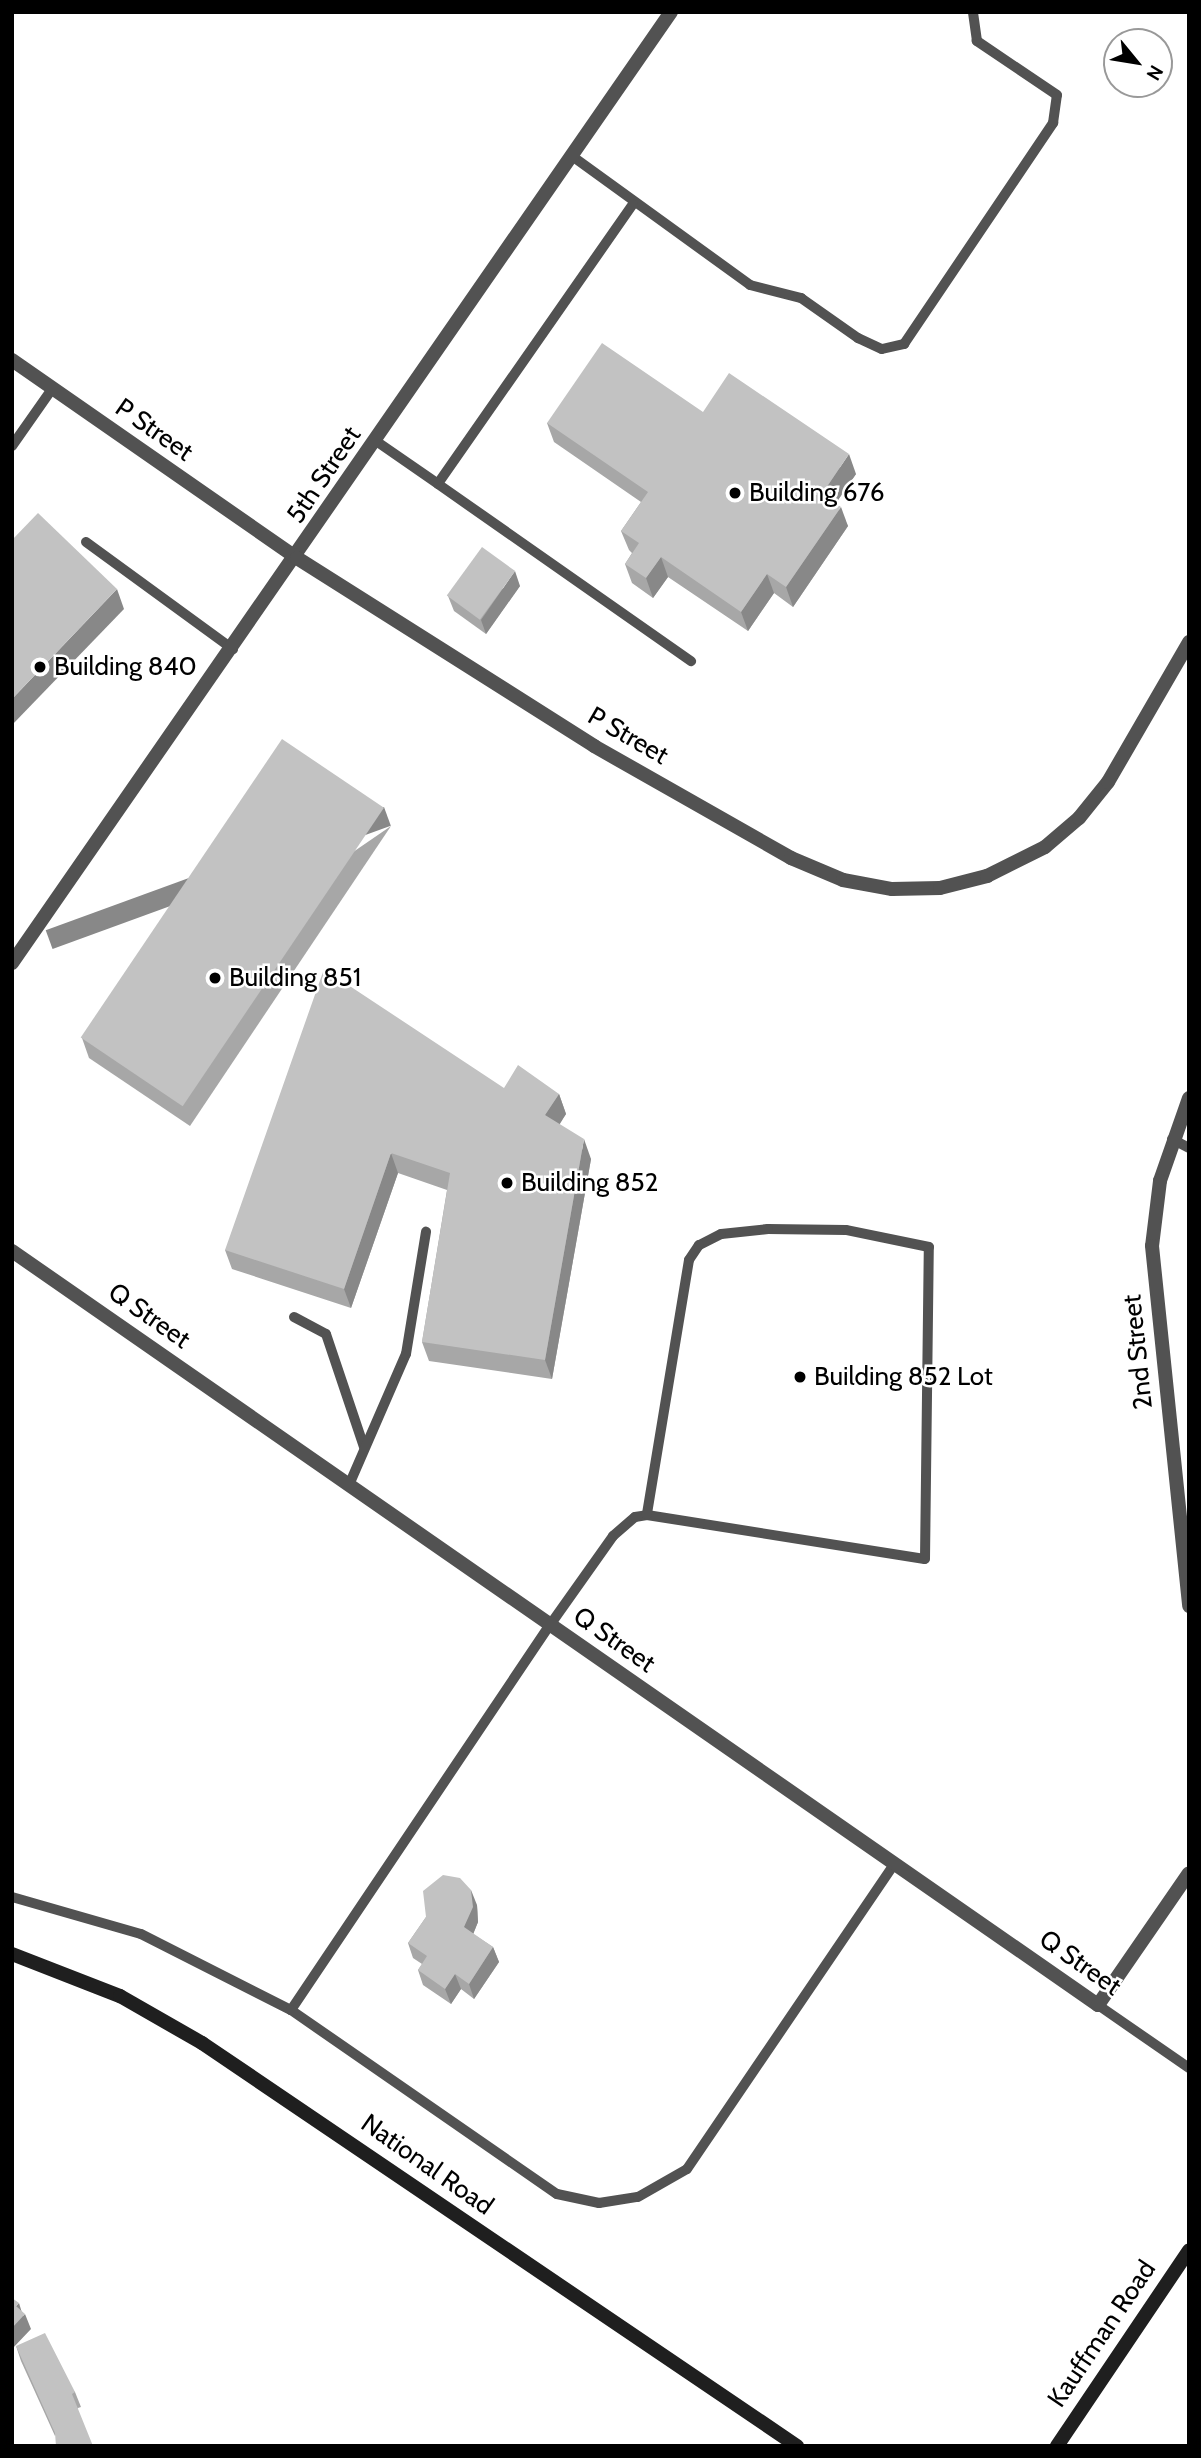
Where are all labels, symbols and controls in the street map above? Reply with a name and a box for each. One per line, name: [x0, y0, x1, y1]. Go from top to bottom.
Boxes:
north arrow: [1103, 28, 1173, 98]
text: N: [1142, 61, 1168, 84]
street label: P Street: [109, 392, 199, 468]
street label: 5th Street: [280, 421, 368, 529]
place label: Building 676: [749, 477, 885, 509]
marker: Building 676: [727, 485, 743, 501]
place label: Building 840: [54, 651, 197, 683]
marker: Building 840: [32, 659, 48, 675]
street label: P Street: [582, 701, 674, 771]
place label: Building 851: [229, 962, 361, 994]
marker: Building 851: [207, 970, 223, 986]
place label: Building 852: [521, 1167, 658, 1199]
marker: Building 852: [499, 1175, 515, 1191]
street label: Q Street: [102, 1277, 196, 1355]
street label: 2nd Street: [1116, 1293, 1160, 1411]
place label: Building 852 Lot: [814, 1361, 993, 1393]
marker: Building 852 Lot: [792, 1369, 808, 1385]
street label: Q Street: [567, 1601, 661, 1679]
street label: Q Street: [1033, 1924, 1127, 2002]
street label: National Road: [355, 2108, 499, 2222]
street label: Kauffman Road: [1042, 2255, 1162, 2413]

